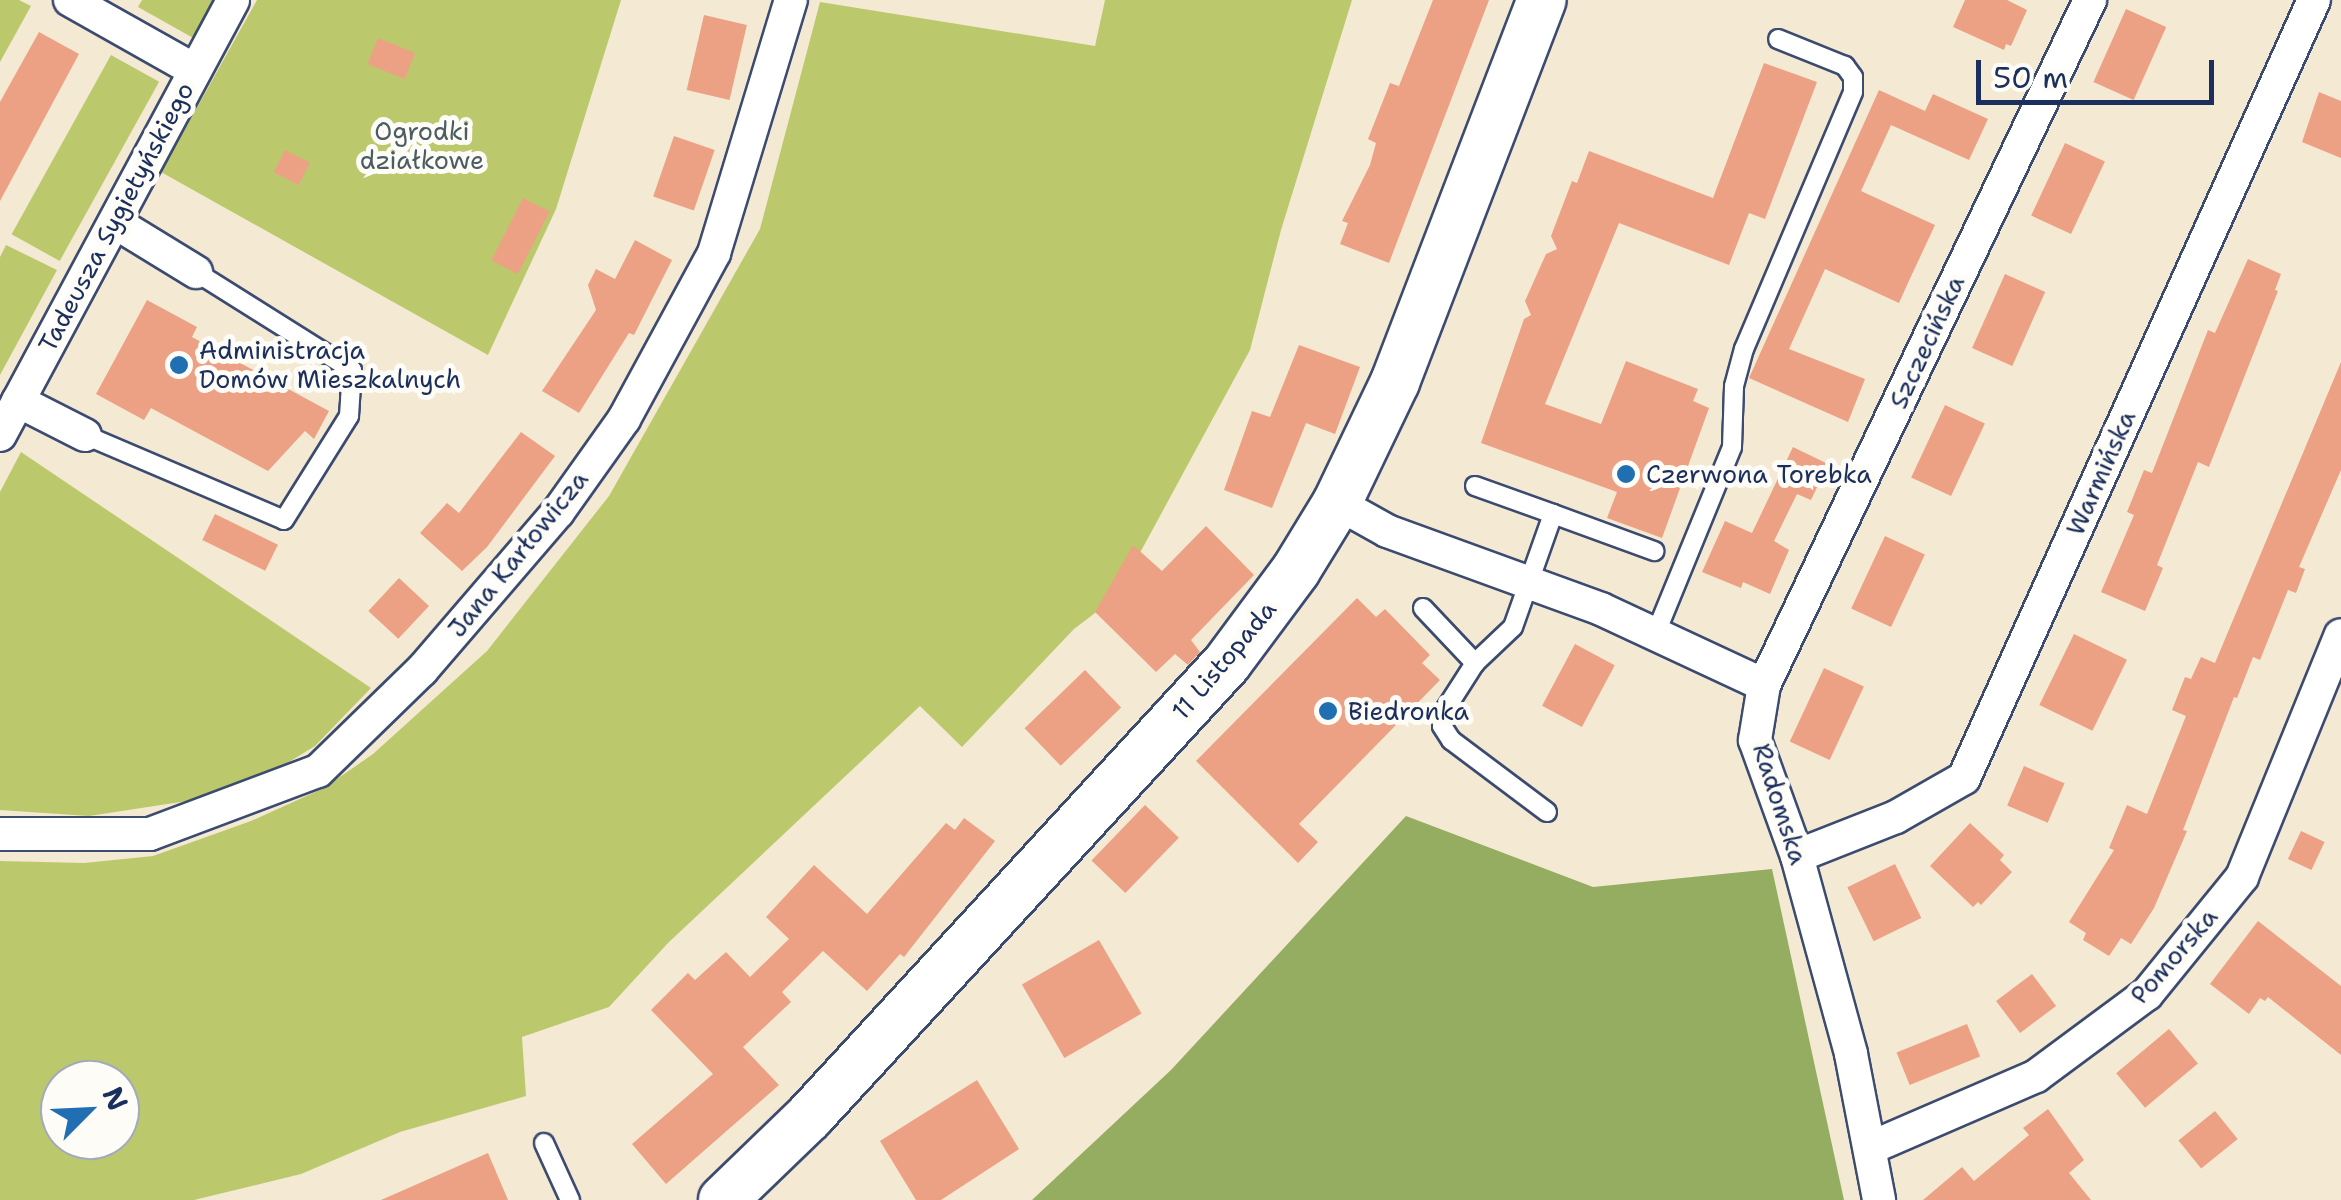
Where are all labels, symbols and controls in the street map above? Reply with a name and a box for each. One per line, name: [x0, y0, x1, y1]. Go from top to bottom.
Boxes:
scale bar: [1981, 40, 2218, 102]
text: 50 m: [1993, 57, 2068, 98]
street label: Tadeusza Sygietyńskiego: [32, 77, 200, 357]
park label: Ogrodki działkowe: [360, 117, 484, 176]
street label: Szczecińska: [1883, 271, 1971, 413]
place label: Administracja Domów Mieszkalnych: [199, 336, 461, 395]
marker: Administracja Domów Mieszkalnych: [168, 354, 190, 376]
street label: Warmińska: [2060, 406, 2142, 540]
place label: Czerwona Torebka: [1646, 459, 1872, 489]
marker: Czerwona Torebka: [1615, 463, 1637, 485]
street label: Jana Karłowicza: [442, 465, 594, 643]
street label: 11 Listopada: [1166, 594, 1282, 726]
place label: Biedronka: [1348, 696, 1469, 726]
marker: Biedronka: [1317, 700, 1339, 722]
street label: Radomska: [1746, 740, 1814, 868]
street label: Pomorska: [2124, 902, 2224, 1010]
north arrow: [40, 1060, 140, 1160]
text: N: [94, 1081, 137, 1116]

